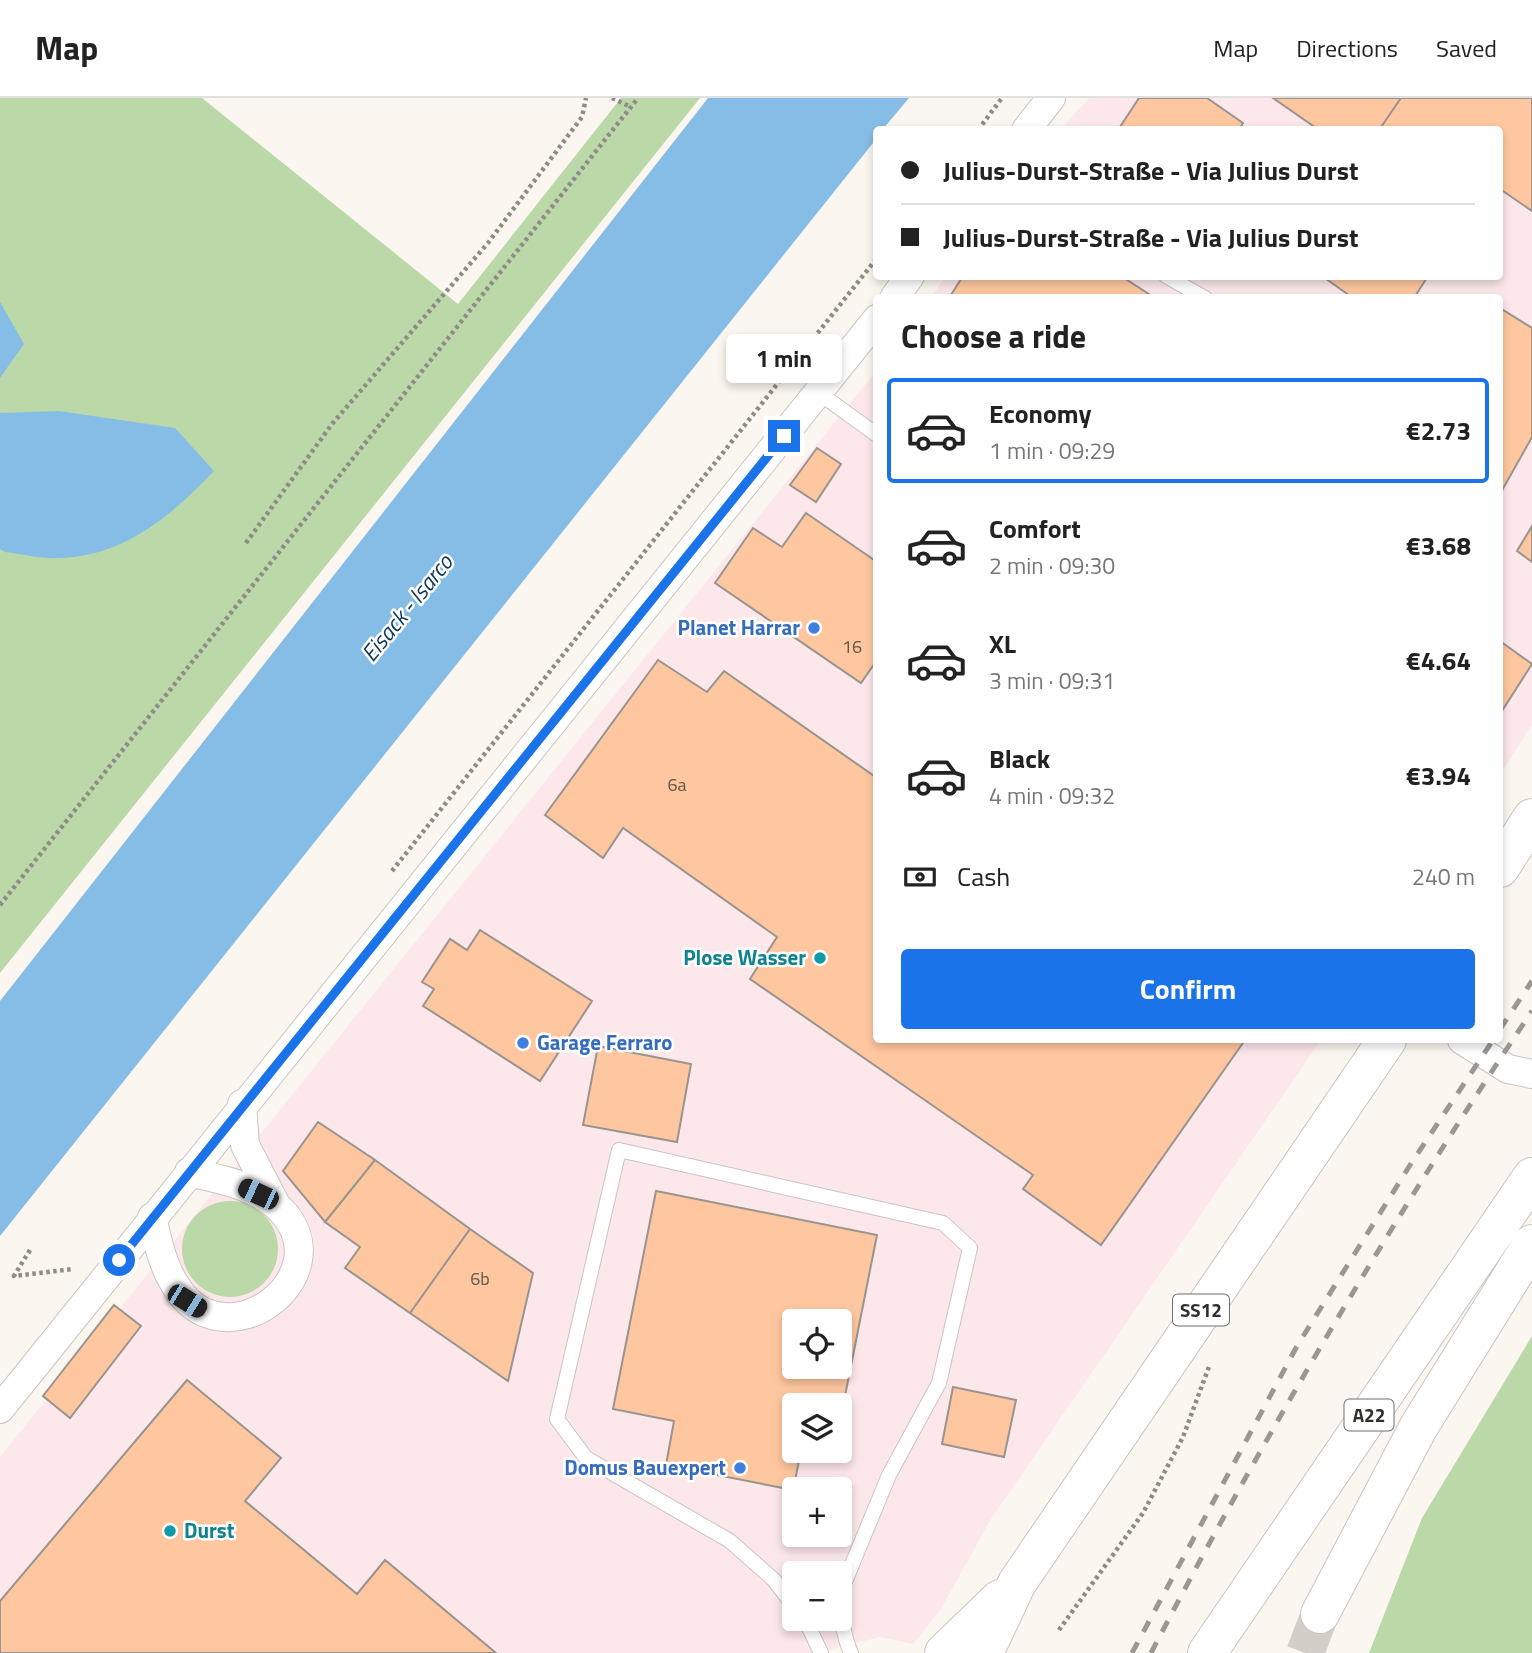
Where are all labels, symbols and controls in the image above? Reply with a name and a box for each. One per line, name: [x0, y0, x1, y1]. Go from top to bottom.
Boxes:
text: Map: [35, 23, 98, 73]
text: Map: [1213, 30, 1258, 66]
text: Directions: [1296, 30, 1398, 66]
text: Saved: [1436, 30, 1497, 66]
text: Julius-Durst-Straße - Via Julius Durst: [943, 151, 1358, 190]
text: Julius-Durst-Straße - Via Julius Durst: [943, 218, 1358, 257]
text: Choose a ride: [901, 312, 1086, 360]
callout: 1 min: [726, 334, 842, 384]
text: 1 min: [756, 341, 812, 376]
text: Economy: [989, 394, 1091, 433]
icon: car: [905, 399, 968, 462]
text: €2.73: [1406, 411, 1471, 450]
route end: [768, 420, 800, 452]
text: 1 min · 09:29: [989, 433, 1115, 468]
text: Comfort: [989, 509, 1081, 548]
icon: car: [905, 514, 968, 577]
text: €3.68: [1406, 526, 1471, 565]
water label: Eisack - Isarco: [352, 546, 461, 669]
text: 2 min · 09:30: [989, 548, 1115, 583]
place label: Planet Harrar: [678, 611, 800, 643]
marker: Planet Harrar: [806, 620, 822, 636]
text: XL: [989, 624, 1016, 663]
icon: car: [905, 629, 968, 692]
house number: 16: [842, 633, 862, 660]
text: €4.64: [1406, 641, 1471, 680]
text: 3 min · 09:31: [989, 663, 1115, 698]
text: Black: [989, 739, 1050, 778]
icon: car: [905, 744, 968, 807]
text: €3.94: [1406, 756, 1471, 795]
house number: 6a: [667, 771, 687, 798]
text: 4 min · 09:32: [989, 778, 1115, 813]
text: Cash: [957, 857, 1010, 896]
icon: cash: [901, 858, 939, 896]
text: 240 m: [1412, 859, 1475, 894]
place label: Plose Wasser: [683, 941, 806, 973]
button: Confirm: [901, 949, 1475, 1029]
marker: Plose Wasser: [812, 950, 828, 966]
place label: Garage Ferraro: [537, 1026, 673, 1058]
marker: Garage Ferraro: [515, 1035, 531, 1051]
car: [235, 1176, 282, 1212]
route start: [103, 1244, 135, 1276]
house number: 6b: [470, 1265, 490, 1292]
car: [164, 1281, 211, 1321]
road number: SS12: [1173, 1294, 1229, 1326]
map controls: [782, 1309, 852, 1631]
button: locate: [782, 1309, 852, 1379]
button: layers: [782, 1393, 852, 1463]
road number: A22: [1344, 1400, 1394, 1430]
place label: Domus Bauexpert: [564, 1451, 726, 1483]
marker: Domus Bauexpert: [732, 1460, 748, 1476]
button: +: [782, 1477, 852, 1547]
place label: Durst: [184, 1514, 235, 1546]
marker: Durst: [162, 1523, 178, 1539]
button: −: [782, 1561, 852, 1631]

